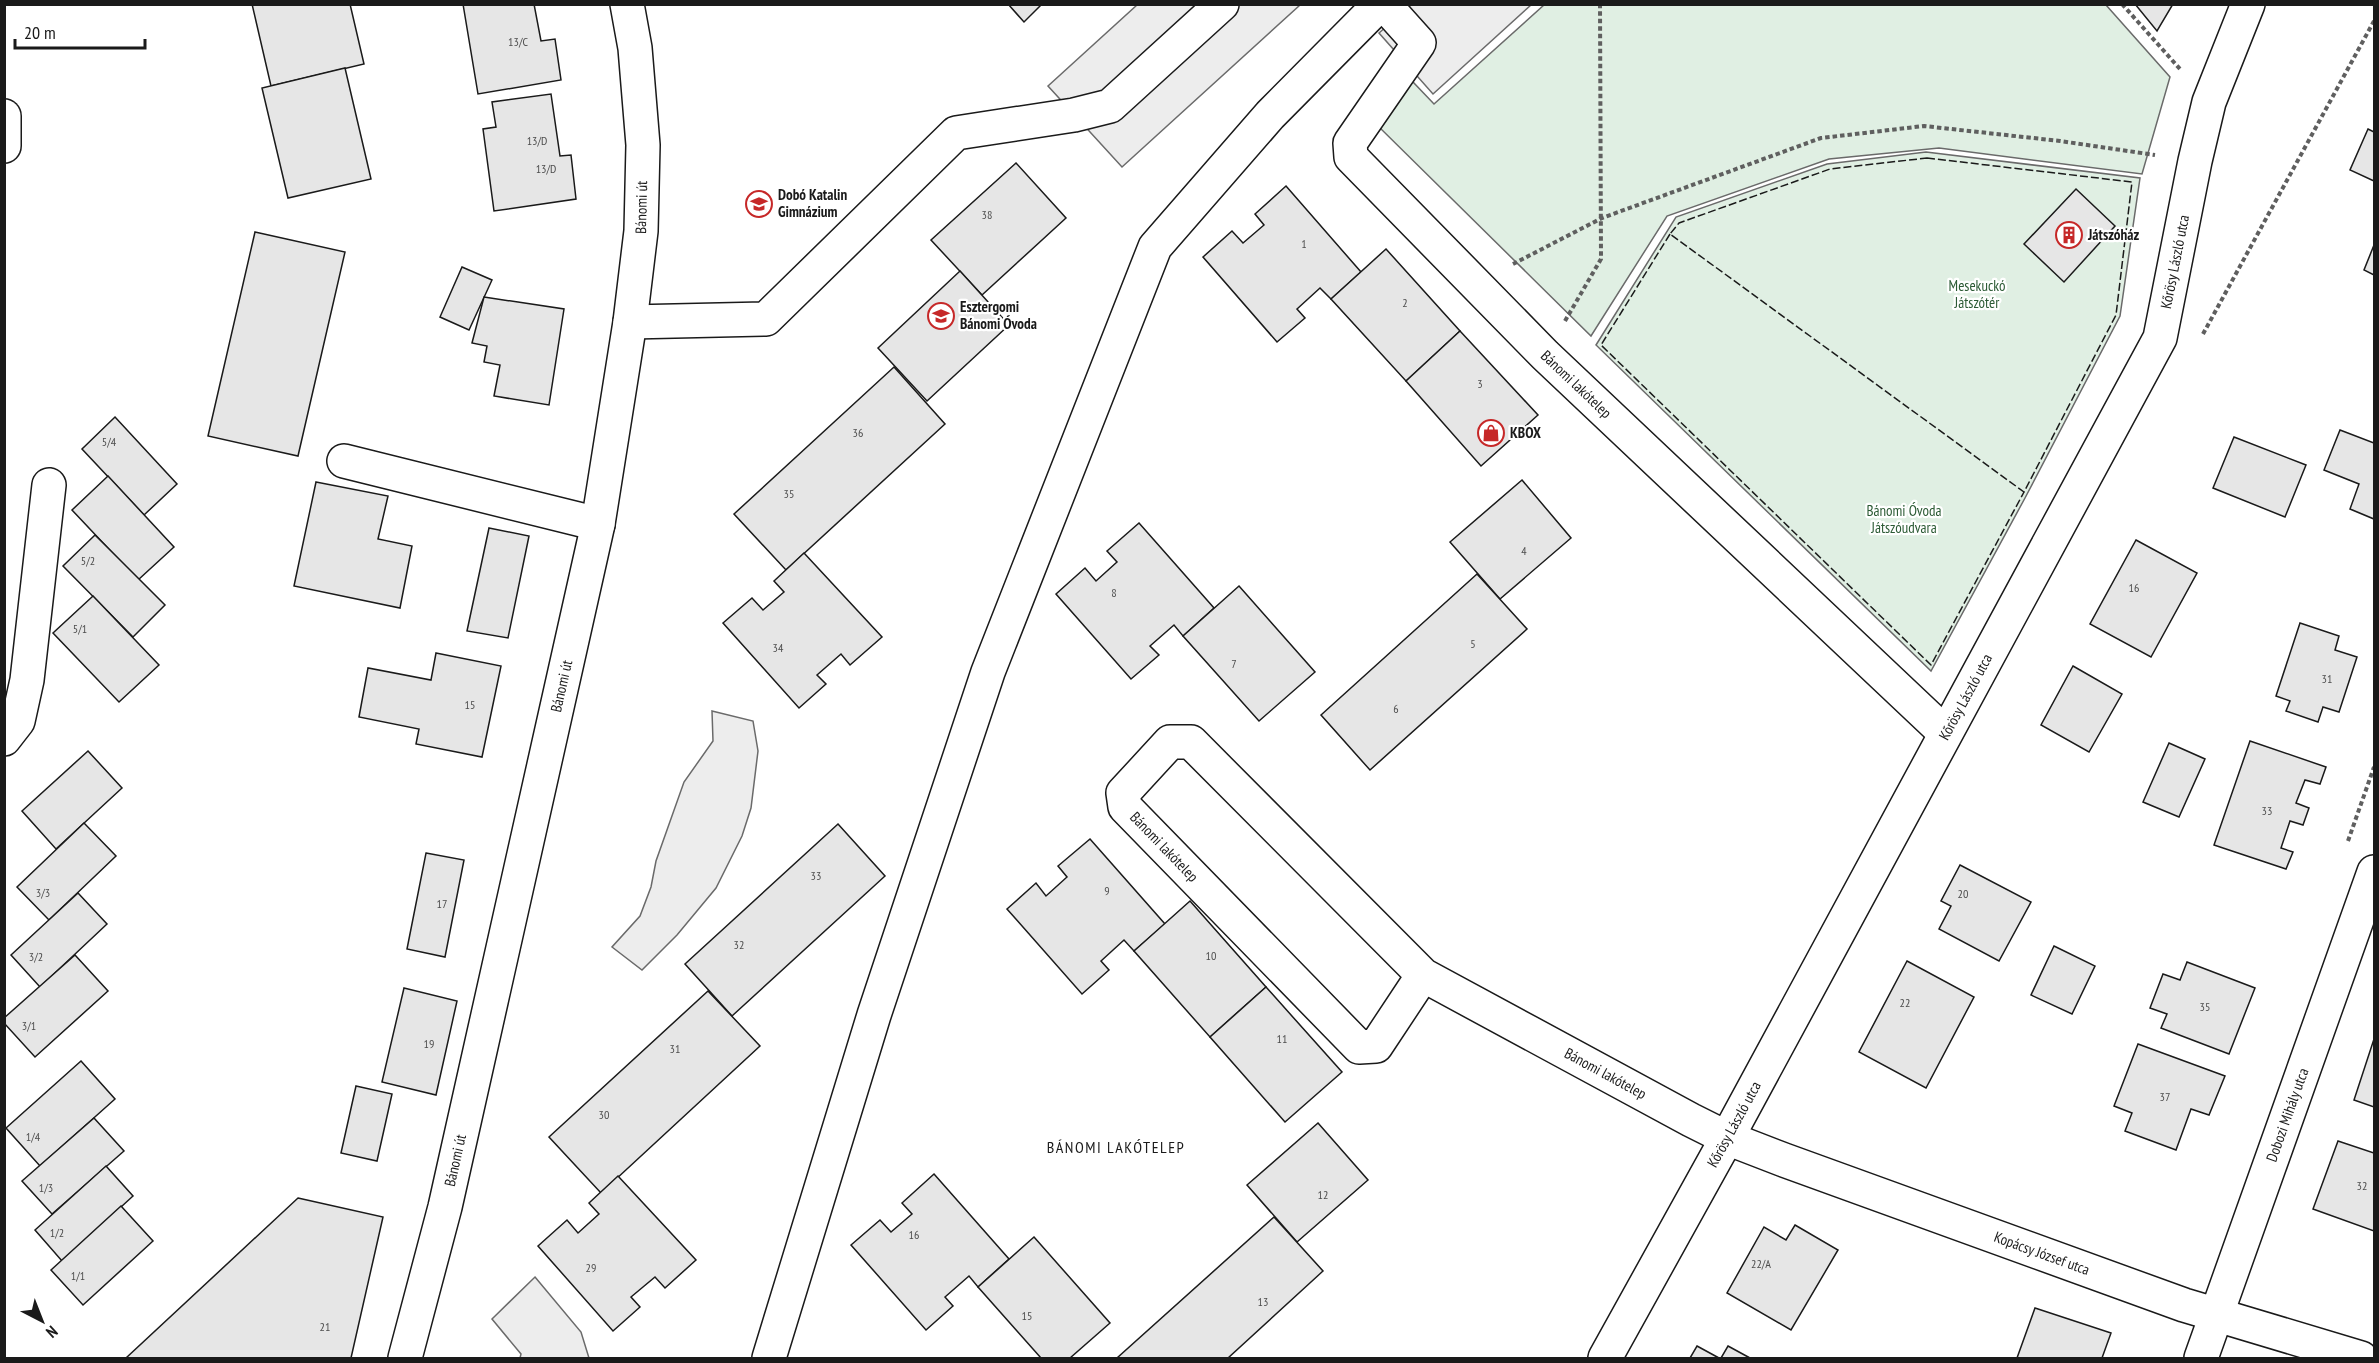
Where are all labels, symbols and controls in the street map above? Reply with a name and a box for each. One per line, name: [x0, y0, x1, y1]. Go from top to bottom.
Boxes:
scale bar: [15, 12, 146, 50]
text: 20 m: [24, 21, 56, 44]
house number: 13/C: [508, 34, 528, 49]
house number: 13/D: [527, 133, 547, 148]
house number: 13/D: [536, 161, 556, 176]
street label: Bánomi út: [631, 181, 651, 234]
place label: Dobó Katalin Gimnázium: [778, 185, 847, 221]
school or university icon: Dobó Katalin Gimnázium: [744, 189, 774, 219]
house number: 38: [982, 207, 992, 222]
street label: Kőrösy László utca: [2156, 213, 2193, 310]
building icon: Játszóház: [2054, 220, 2084, 250]
place label: Játszóház: [2087, 225, 2139, 244]
house number: 1: [1301, 236, 1307, 251]
park label: Mesekuckó Játszótér: [1949, 276, 2005, 312]
house number: 2: [1402, 295, 1408, 310]
place label: Esztergomi Bánomi Óvoda: [960, 297, 1037, 333]
school or university icon: Esztergomi Bánomi Óvoda: [926, 301, 956, 331]
street label: Bánomi lakótelep: [1537, 346, 1616, 422]
house number: 3: [1477, 376, 1483, 391]
shop icon: KBOX: [1476, 418, 1506, 448]
place label: KBOX: [1510, 423, 1541, 442]
house number: 36: [853, 425, 863, 440]
house number: 5/4: [102, 434, 117, 449]
house number: 35: [784, 486, 794, 501]
park label: Bánomi Óvoda Játszóudvara: [1866, 501, 1942, 537]
house number: 4: [1521, 543, 1527, 558]
house number: 5/2: [81, 553, 95, 568]
house number: 16: [2129, 580, 2139, 595]
house number: 8: [1111, 585, 1117, 600]
house number: 5/1: [73, 621, 87, 636]
house number: 5: [1470, 636, 1476, 651]
house number: 34: [773, 640, 784, 655]
street label: Kőrösy László utca: [1934, 650, 1996, 743]
house number: 7: [1231, 656, 1237, 671]
street label: Bánomi út: [546, 658, 576, 714]
house number: 31: [2322, 671, 2332, 686]
house number: 15: [465, 697, 475, 712]
house number: 6: [1393, 701, 1399, 716]
house number: 33: [2262, 803, 2272, 818]
street label: Bánomi lakótelep: [1126, 808, 1203, 886]
house number: 33: [811, 868, 821, 883]
house number: 9: [1104, 883, 1110, 898]
house number: 3/3: [36, 885, 50, 900]
house number: 20: [1958, 886, 1968, 901]
house number: 17: [437, 896, 447, 911]
house number: 32: [734, 937, 744, 952]
house number: 10: [1206, 948, 1216, 963]
house number: 3/2: [29, 949, 43, 964]
house number: 22: [1900, 995, 1910, 1010]
house number: 35: [2200, 999, 2210, 1014]
house number: 3/1: [22, 1018, 36, 1033]
house number: 11: [1277, 1031, 1287, 1046]
house number: 19: [424, 1036, 434, 1051]
house number: 31: [670, 1041, 680, 1056]
street label: Bánomi lakótelep: [1561, 1043, 1650, 1103]
street label: Dobozi Mihály utca: [2262, 1065, 2312, 1164]
street label: Kőrösy László utca: [1703, 1078, 1765, 1170]
house number: 37: [2160, 1089, 2170, 1104]
house number: 30: [599, 1107, 609, 1122]
house number: 1/4: [26, 1129, 41, 1144]
street label: Bánomi út: [440, 1132, 470, 1188]
district label: BÁNOMI LAKÓTELEP: [1047, 1137, 1185, 1157]
house number: 32: [2357, 1178, 2367, 1193]
house number: 1/3: [39, 1180, 53, 1195]
house number: 12: [1318, 1187, 1328, 1202]
house number: 1/2: [50, 1225, 64, 1240]
house number: 16: [909, 1227, 919, 1242]
street label: Kopácsy József utca: [1992, 1227, 2092, 1279]
house number: 22/A: [1751, 1256, 1771, 1271]
house number: 29: [586, 1260, 596, 1275]
house number: 1/1: [71, 1268, 85, 1283]
north arrow: [12, 1291, 72, 1351]
house number: 13: [1258, 1294, 1268, 1309]
house number: 15: [1022, 1308, 1032, 1323]
house number: 21: [320, 1319, 330, 1334]
text: N: [42, 1322, 62, 1342]

